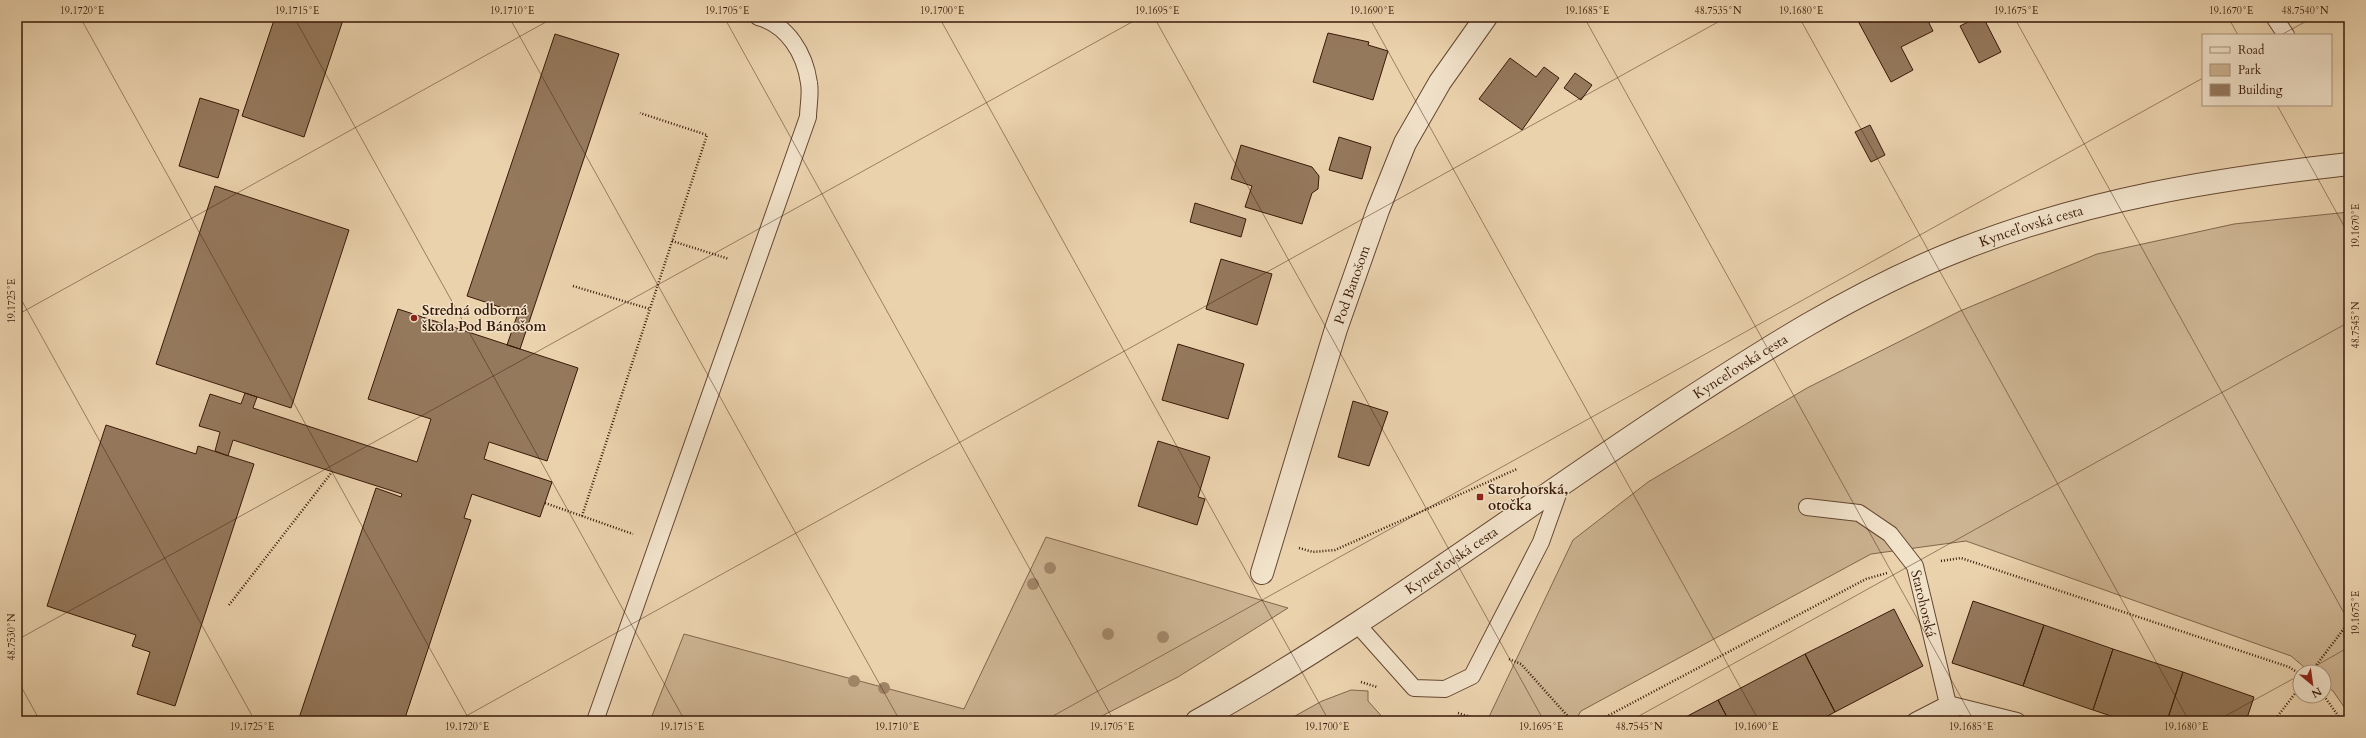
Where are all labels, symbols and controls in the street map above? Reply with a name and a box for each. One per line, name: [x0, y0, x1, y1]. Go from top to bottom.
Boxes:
text: 19.1720°E: [60, 4, 104, 18]
text: 19.1715°E: [275, 4, 319, 18]
text: 19.1710°E: [490, 4, 534, 18]
text: 19.1705°E: [705, 4, 749, 18]
text: 19.1700°E: [920, 4, 964, 18]
text: 19.1695°E: [1135, 4, 1179, 18]
text: 19.1690°E: [1350, 4, 1394, 18]
text: 19.1685°E: [1565, 4, 1609, 18]
text: 48.7535°N: [1695, 4, 1742, 18]
text: 19.1680°E: [1779, 4, 1823, 18]
text: 19.1675°E: [1994, 4, 2038, 18]
text: 19.1670°E: [2209, 4, 2253, 18]
text: 48.7540°N: [2282, 4, 2329, 18]
legend: [2202, 34, 2332, 106]
text: Road: [2238, 42, 2265, 58]
text: Park: [2238, 62, 2262, 78]
text: Building: [2238, 82, 2283, 98]
street label: Kynceľovská cesta: [1976, 201, 2085, 252]
text: 19.1670°E: [2349, 204, 2363, 248]
street label: Pod Banošom: [1329, 243, 1375, 327]
text: 19.1725°E: [5, 279, 19, 323]
place label: Stredná odborná škola Pod Bánošom: [422, 301, 546, 336]
text: 48.7545°N: [2349, 301, 2363, 348]
marker: Stredná odborná škola Pod Bánošom: [409, 313, 419, 323]
street label: Kynceľovská cesta: [1690, 330, 1791, 404]
place label: Starohorská, otočka: [1488, 480, 1568, 515]
marker: Starohorská, otočka: [1475, 492, 1485, 502]
street label: Kynceľovská cesta: [1402, 522, 1502, 599]
street label: Starohorská: [1906, 568, 1941, 639]
text: 19.1675°E: [2349, 591, 2363, 635]
text: 48.7530°N: [5, 613, 19, 660]
north arrow: [2292, 664, 2332, 704]
text: N: [2308, 683, 2324, 701]
text: 19.1725°E: [230, 720, 274, 734]
text: 19.1720°E: [445, 720, 489, 734]
text: 19.1715°E: [660, 720, 704, 734]
text: 19.1710°E: [875, 720, 919, 734]
text: 19.1705°E: [1090, 720, 1134, 734]
text: 19.1700°E: [1305, 720, 1349, 734]
text: 19.1695°E: [1519, 720, 1563, 734]
text: 48.7545°N: [1616, 720, 1663, 734]
text: 19.1690°E: [1734, 720, 1778, 734]
text: 19.1685°E: [1949, 720, 1993, 734]
text: 19.1680°E: [2164, 720, 2208, 734]

